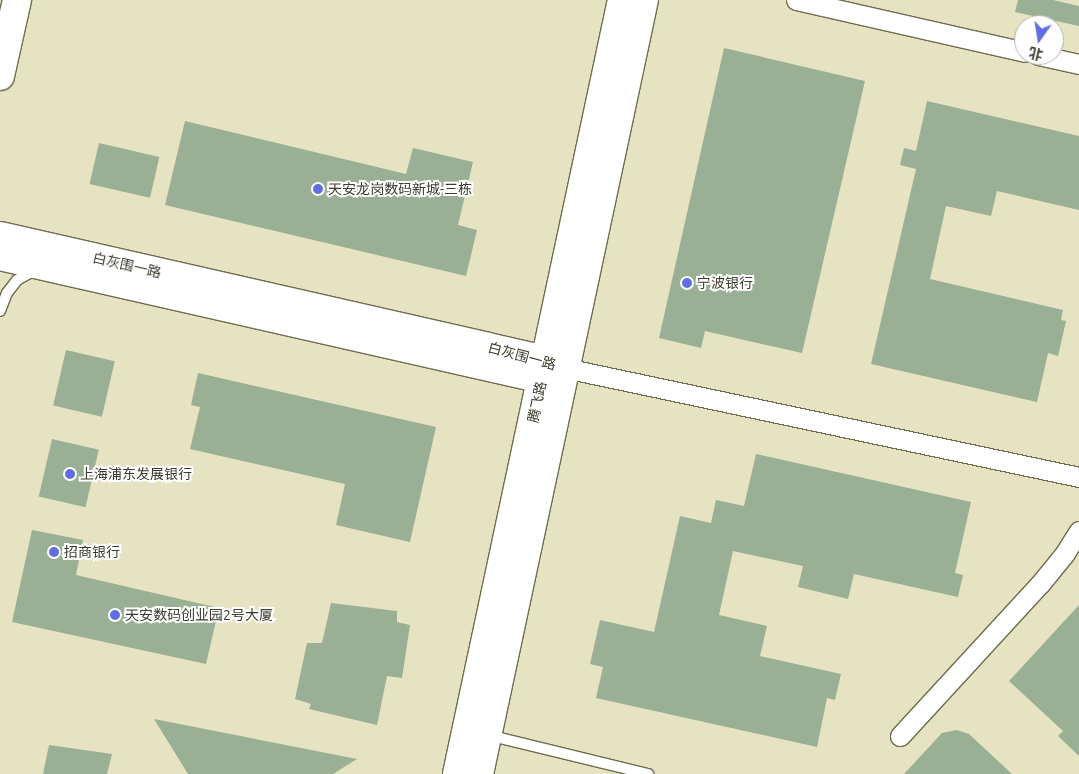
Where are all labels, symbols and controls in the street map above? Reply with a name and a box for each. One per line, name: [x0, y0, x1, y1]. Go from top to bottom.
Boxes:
north arrow: [1014, 15, 1064, 65]
text: 北: [1027, 44, 1044, 63]
place label: 天安龙岗数码新城-三栋: [328, 181, 472, 197]
marker: 天安龙岗数码新城-三栋: [312, 183, 324, 195]
street label: 白灰围一路: [91, 249, 163, 281]
place label: 宁波银行: [697, 275, 753, 291]
marker: 宁波银行: [681, 277, 693, 289]
street label: 白灰围一路: [486, 339, 558, 373]
street label: 腾飞路: [524, 380, 550, 424]
place label: 上海浦东发展银行: [80, 466, 192, 482]
marker: 上海浦东发展银行: [64, 468, 76, 480]
place label: 招商银行: [64, 544, 120, 560]
marker: 招商银行: [48, 546, 60, 558]
place label: 天安数码创业园2号大厦: [125, 607, 273, 623]
marker: 天安数码创业园2号大厦: [109, 609, 121, 621]

